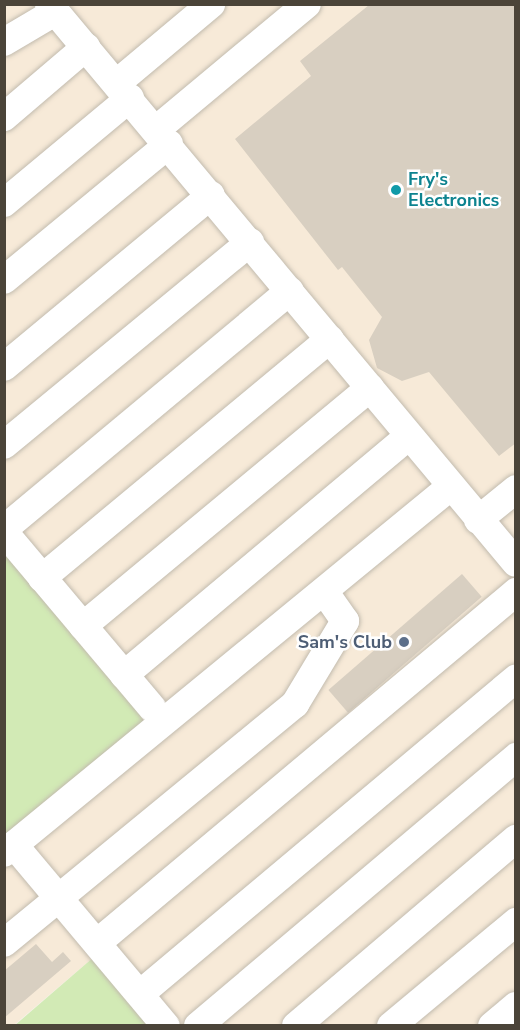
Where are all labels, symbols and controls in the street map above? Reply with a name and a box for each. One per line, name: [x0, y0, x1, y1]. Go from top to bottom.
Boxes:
place label: Fry's Electronics: [408, 169, 499, 212]
marker: Fry's Electronics: [389, 183, 403, 197]
place label: Sam's Club: [298, 631, 392, 653]
marker: Sam's Club: [397, 635, 411, 649]

